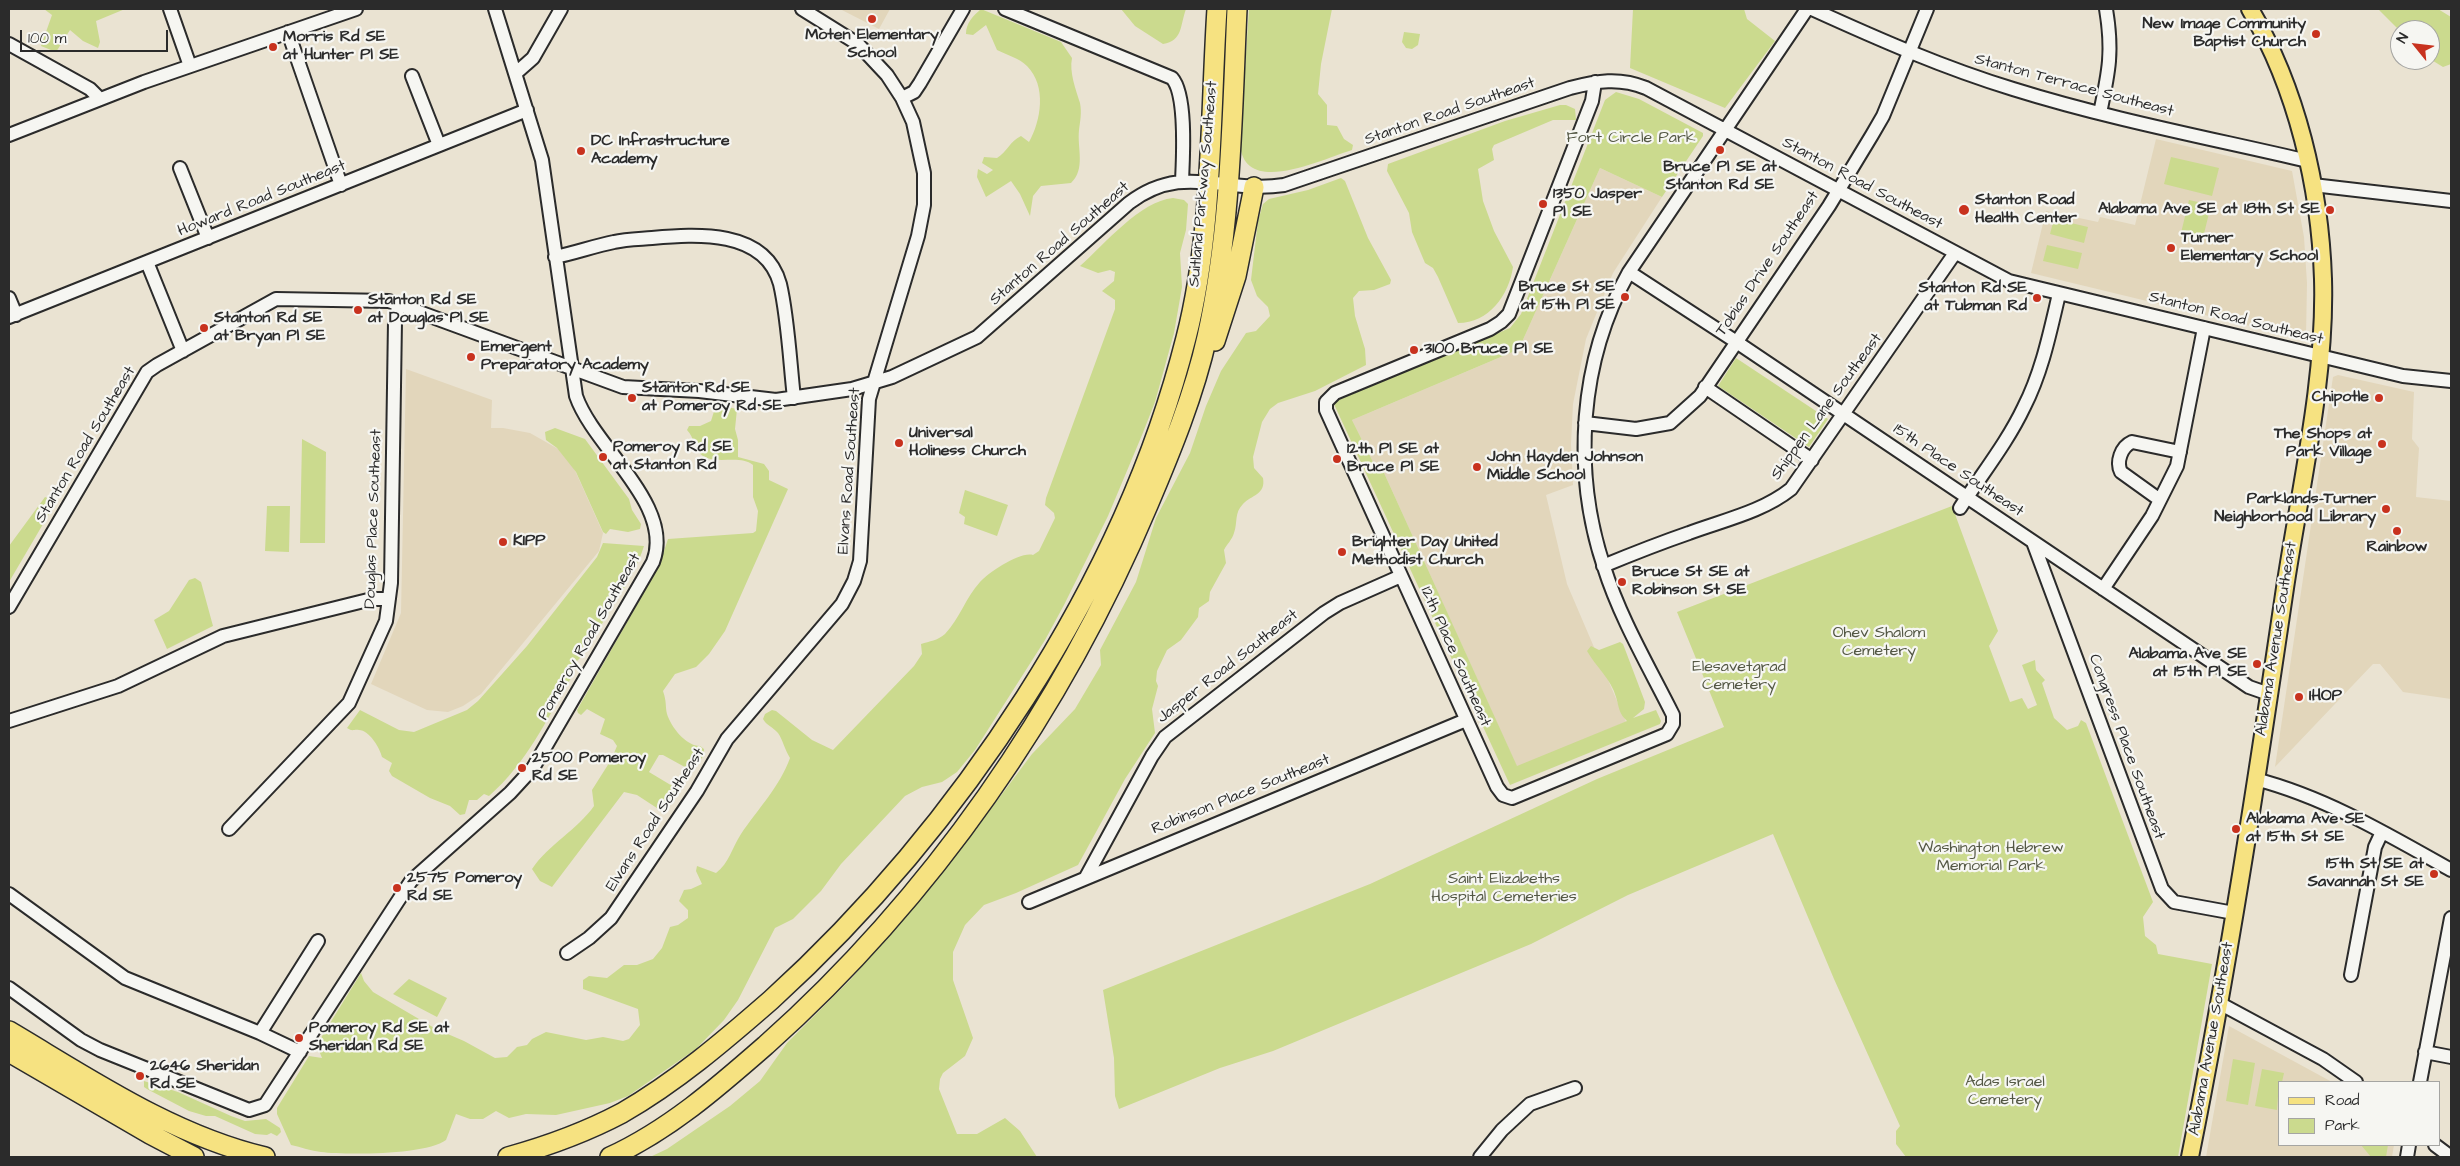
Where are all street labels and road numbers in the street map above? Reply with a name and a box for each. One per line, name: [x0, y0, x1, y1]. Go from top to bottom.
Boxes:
street label: Stanton Terrace Southeast: [1972, 50, 2176, 122]
street label: Stanton Road Southeast: [1362, 74, 1538, 150]
street label: Suitland Parkway Southeast: [1185, 80, 1223, 288]
street label: Stanton Road Southeast: [1778, 134, 1946, 234]
street label: Howard Road Southeast: [175, 156, 349, 242]
street label: Stanton Road Southeast: [986, 178, 1134, 310]
street label: Tobias Drive Southeast: [1712, 188, 1824, 340]
street label: Stanton Road Southeast: [2147, 288, 2325, 350]
street label: Shippen Lane Southeast: [1767, 330, 1887, 484]
street label: Stanton Road Southeast: [32, 363, 140, 527]
street label: Elvans Road Southeast: [835, 387, 865, 555]
street label: 15th Place Southeast: [1889, 420, 2027, 522]
street label: Douglas Place Southeast: [361, 429, 387, 609]
street label: Alabama Avenue Southeast: [2252, 540, 2302, 738]
street label: Pomeroy Road Southeast: [534, 550, 646, 724]
street label: 12th Place Southeast: [1415, 584, 1495, 730]
street label: Jasper Road Southeast: [1154, 606, 1302, 728]
street label: Congress Place Southeast: [2084, 652, 2168, 842]
street label: Elvans Road Southeast: [602, 745, 710, 895]
street label: Robinson Place Southeast: [1149, 750, 1333, 840]
street label: Alabama Avenue Southeast: [2185, 941, 2239, 1137]

